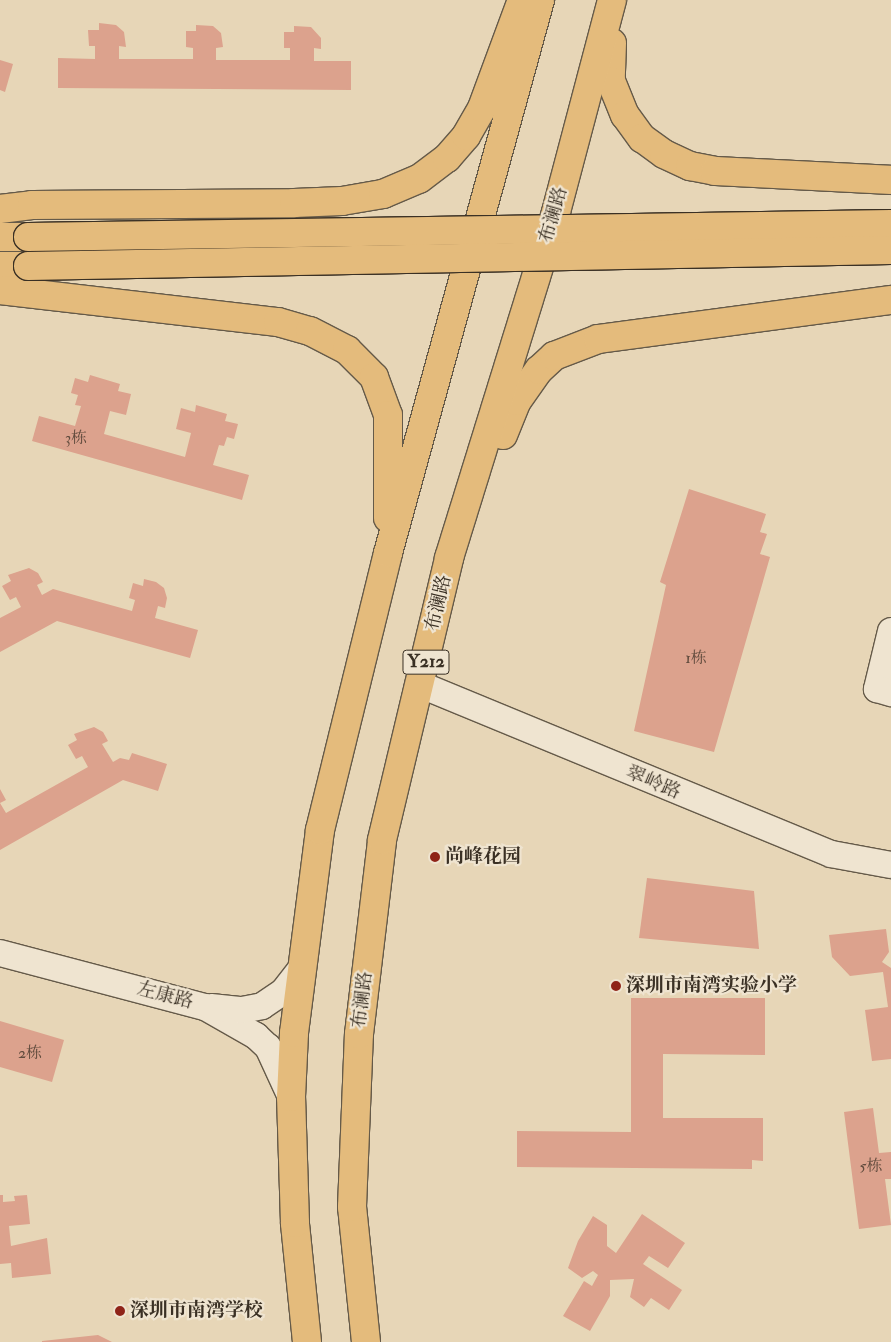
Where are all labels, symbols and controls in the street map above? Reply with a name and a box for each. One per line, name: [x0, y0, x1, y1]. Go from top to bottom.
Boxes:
street label: 布澜路: [535, 184, 573, 246]
house number: 3栋: [65, 428, 87, 448]
street label: 布澜路: [421, 573, 457, 633]
road number: Y212: [402, 646, 450, 678]
house number: 1栋: [685, 648, 707, 668]
street label: 翠岭路: [622, 761, 684, 805]
place label: 尚峰花园: [445, 846, 521, 868]
marker: 尚峰花园: [429, 851, 441, 863]
street label: 布澜路: [348, 970, 378, 1030]
place label: 深圳市南湾实验小学: [626, 975, 797, 997]
street label: 左康路: [135, 978, 195, 1014]
marker: 深圳市南湾实验小学: [610, 980, 622, 992]
house number: 2栋: [18, 1043, 42, 1063]
house number: 5栋: [859, 1156, 883, 1176]
place label: 深圳市南湾学校: [130, 1300, 263, 1322]
marker: 深圳市南湾学校: [114, 1305, 126, 1317]

